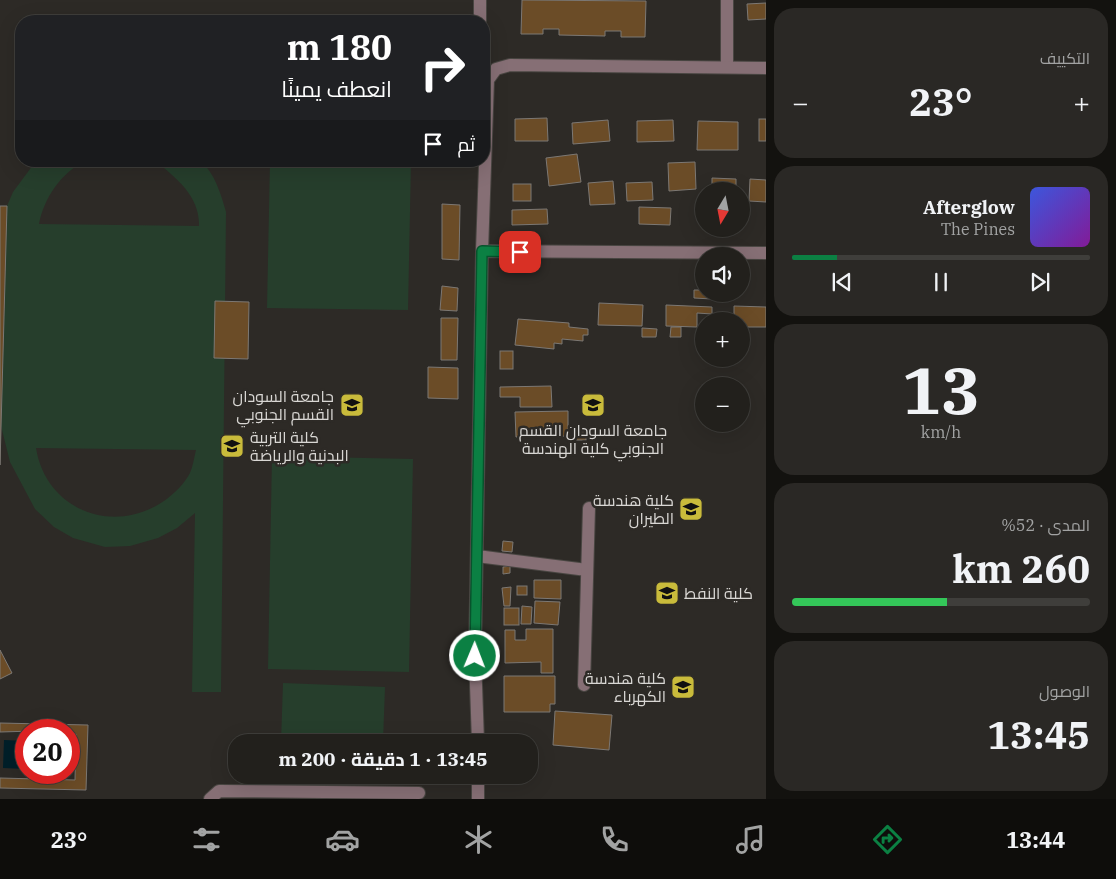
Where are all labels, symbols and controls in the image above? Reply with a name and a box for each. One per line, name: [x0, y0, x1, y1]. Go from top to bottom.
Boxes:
text: 180 m: [287, 24, 392, 70]
icon: right: [410, 35, 475, 100]
text: التكييف: [1040, 48, 1090, 68]
text: انعطف يمينًا: [281, 74, 392, 103]
text: 23°: [909, 77, 973, 126]
text: −: [792, 84, 809, 121]
text: +: [1073, 84, 1090, 121]
icon: arrive: [419, 130, 447, 158]
text: ثم: [457, 132, 475, 156]
north arrow: [695, 182, 750, 238]
map controls: [695, 182, 750, 432]
text: Afterglow: [923, 195, 1015, 219]
text: The Pines: [941, 219, 1015, 239]
pin: [499, 231, 541, 273]
icon: arrive: [506, 238, 534, 266]
button: sound: [695, 247, 750, 302]
icon: previous: [828, 268, 856, 296]
icon: pause: [927, 268, 955, 296]
icon: next: [1026, 268, 1054, 296]
button: +: [695, 312, 750, 367]
text: 13: [902, 347, 980, 432]
button: −: [695, 377, 750, 432]
place label: جامعة السودان القسم الجنوبي: [233, 386, 334, 428]
school or university icon: جامعة السودان القسم الجنوبي: [339, 392, 365, 418]
school or university icon: جامعة السودان القسم الجنوبي كلية الهندسة: [580, 392, 606, 418]
place label: جامعة السودان القسم الجنوبي كلية الهندسة: [519, 420, 667, 462]
text: km/h: [921, 422, 961, 442]
place label: كلية التربية البدنية والرياضة: [250, 427, 349, 465]
school or university icon: كلية التربية البدنية والرياضة: [219, 433, 245, 459]
place label: كلية هندسة الطيران: [593, 490, 674, 529]
school or university icon: كلية هندسة الطيران: [678, 496, 704, 522]
text: المدى · 52%: [1001, 515, 1090, 535]
text: 260 km: [952, 544, 1090, 593]
school or university icon: كلية النفط: [654, 580, 680, 606]
place label: كلية النفط: [684, 583, 753, 603]
position arrow: [448, 629, 500, 681]
place label: كلية هندسة الكهرباء: [585, 668, 666, 707]
school or university icon: كلية هندسة الكهرباء: [670, 674, 696, 700]
text: الوصول: [1039, 681, 1090, 701]
text: 13:45: [987, 710, 1090, 759]
speed limit sign: 20: [15, 719, 80, 784]
text: 13:45 · 1 دقيقة · 200 m: [278, 747, 488, 771]
icon: filters: [189, 822, 224, 857]
icon: car: [325, 822, 360, 857]
icon: climate: [461, 822, 496, 857]
icon: phone: [597, 822, 632, 857]
icon: music: [733, 822, 768, 857]
icon: directions: [870, 822, 905, 857]
text: 23°: [51, 825, 87, 854]
text: 13:44: [1006, 825, 1065, 854]

